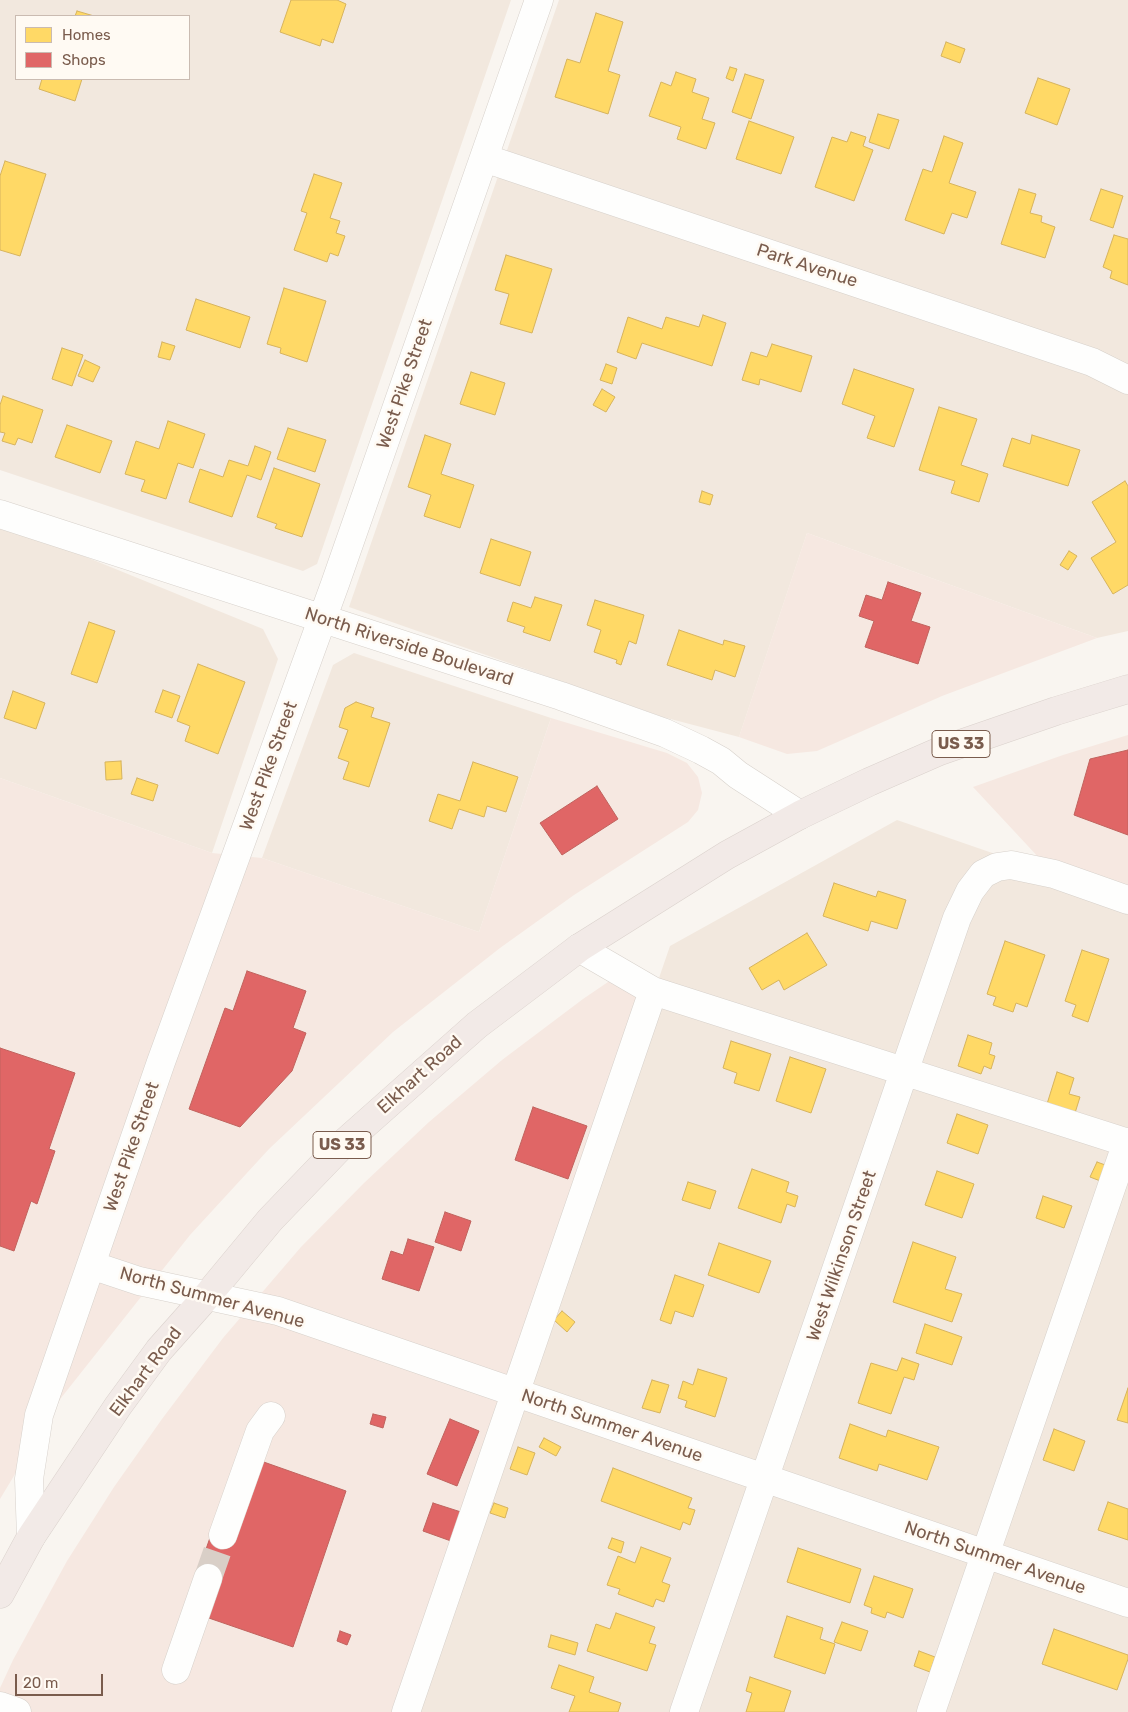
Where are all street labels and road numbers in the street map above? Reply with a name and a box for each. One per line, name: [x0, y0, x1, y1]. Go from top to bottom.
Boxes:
street label: Park Avenue: [754, 240, 860, 292]
street label: West Pike Street: [373, 316, 437, 452]
street label: North Riverside Boulevard: [302, 603, 516, 691]
street label: West Pike Street: [236, 698, 302, 834]
road number: US 33: [932, 731, 990, 758]
street label: Elkhart Road: [373, 1031, 467, 1119]
street label: West Pike Street: [100, 1079, 164, 1215]
road number: US 33: [313, 1132, 371, 1158]
street label: West Wilkinson Street: [803, 1168, 881, 1344]
street label: North Summer Avenue: [117, 1263, 307, 1333]
street label: Elkhart Road: [105, 1323, 187, 1421]
street label: North Summer Avenue: [518, 1385, 706, 1467]
street label: North Summer Avenue: [901, 1517, 1089, 1599]

